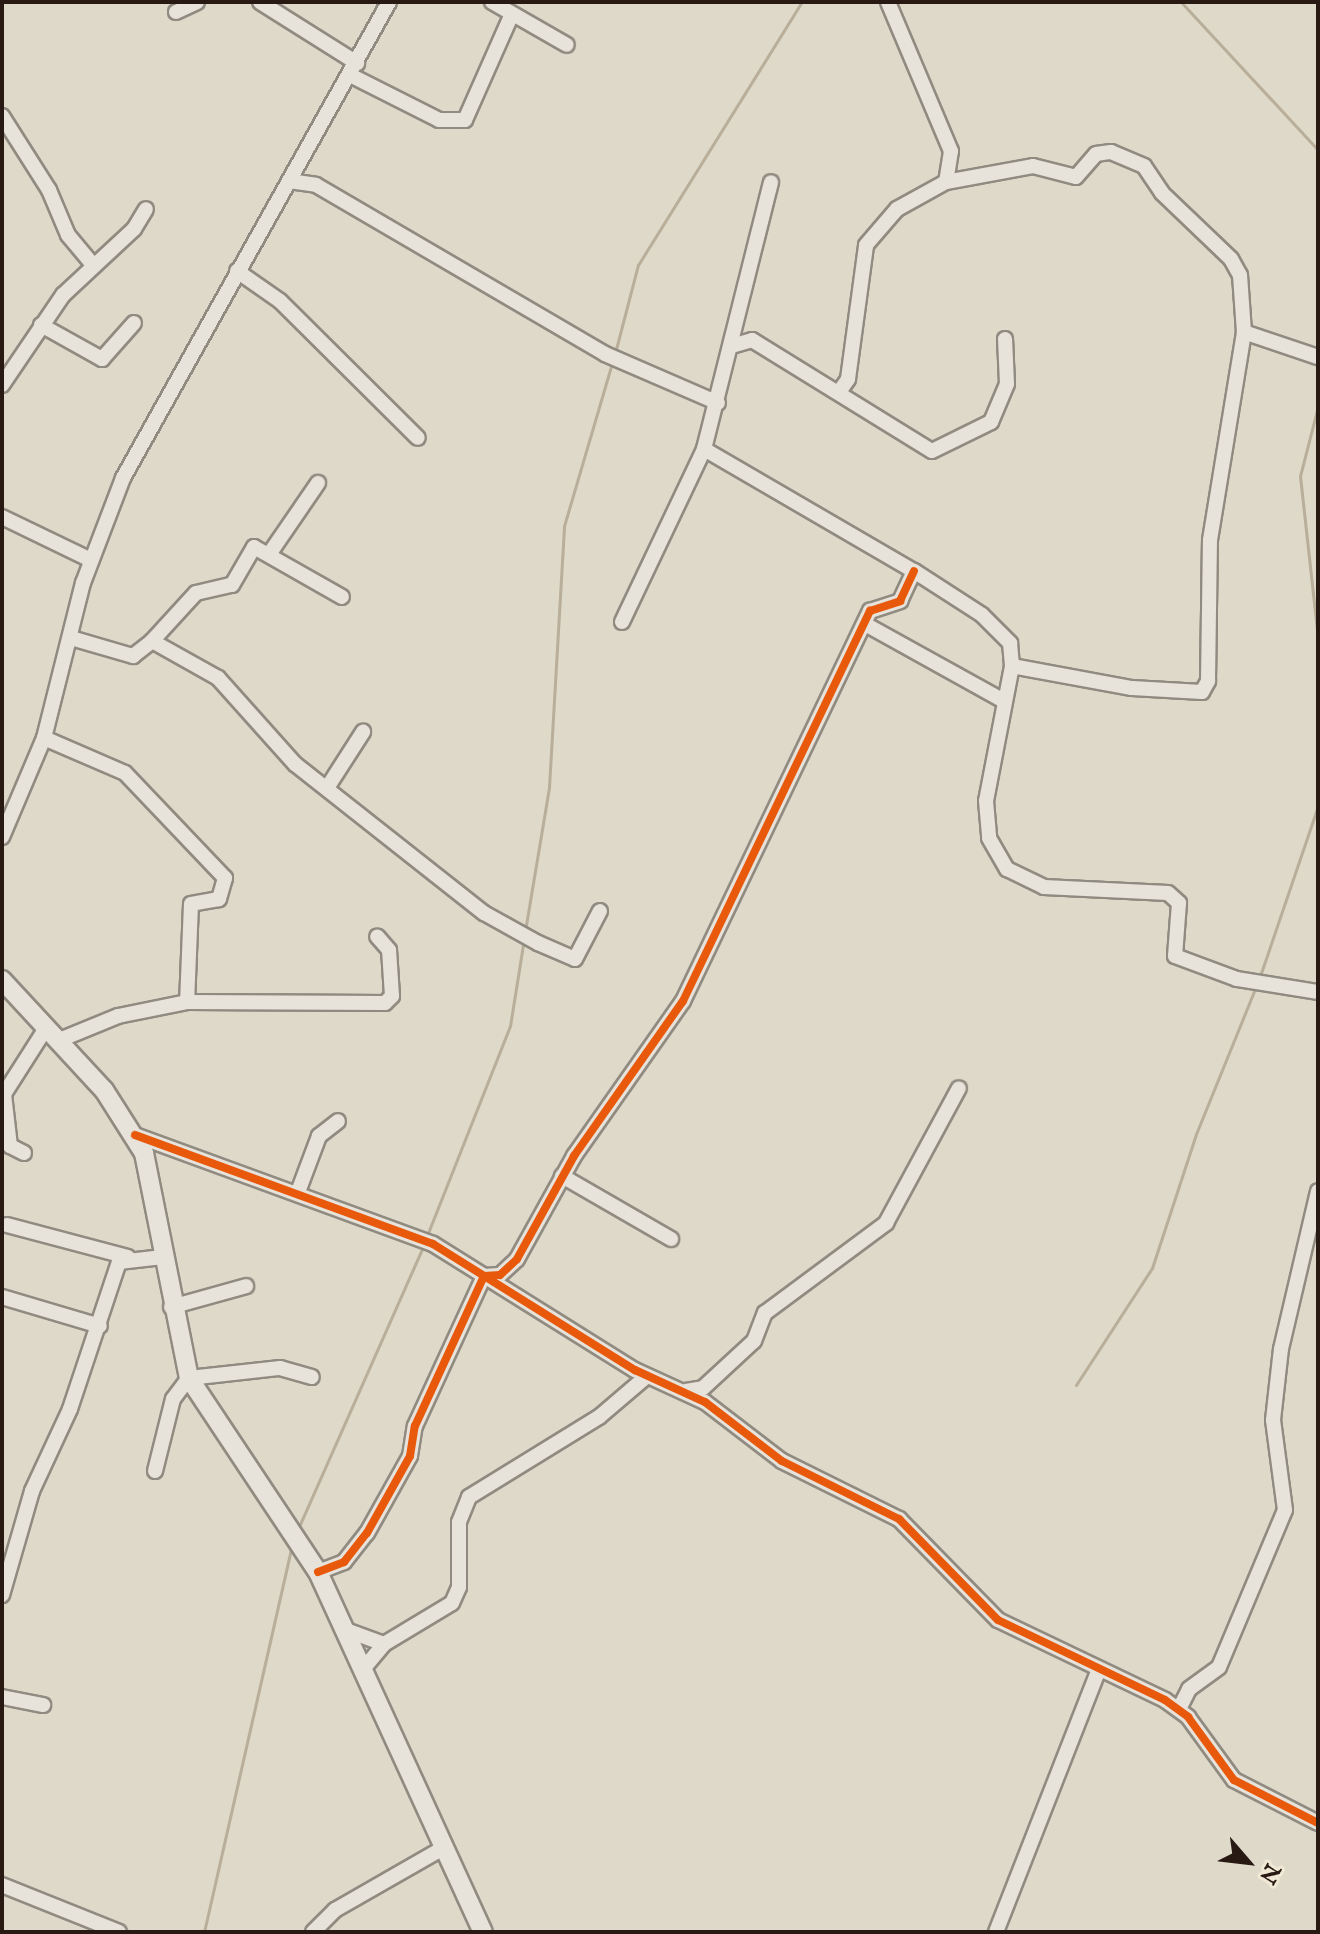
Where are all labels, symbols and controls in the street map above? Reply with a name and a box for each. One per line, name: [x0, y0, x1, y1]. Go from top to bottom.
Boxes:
north arrow: [1208, 1822, 1288, 1902]
text: N: [1252, 1858, 1286, 1888]

